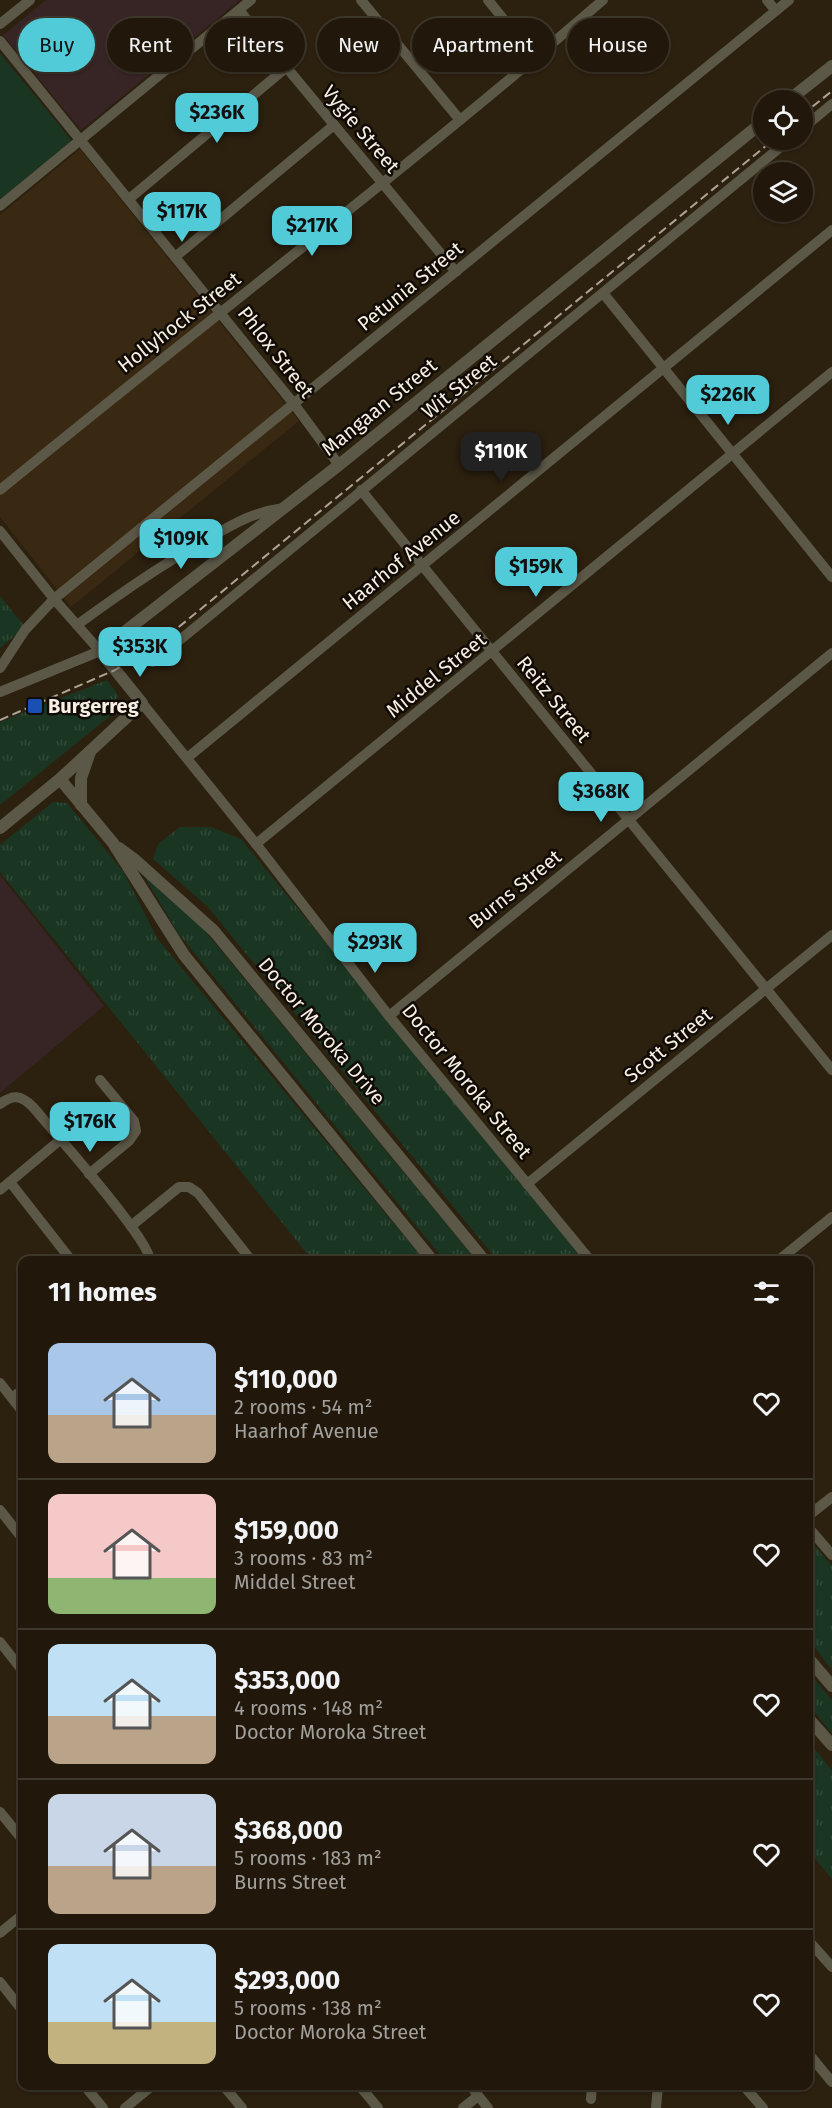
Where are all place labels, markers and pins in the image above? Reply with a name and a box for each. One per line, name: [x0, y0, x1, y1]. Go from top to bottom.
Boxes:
pin: $236K: [175, 93, 259, 144]
pin: $117K: [140, 192, 224, 243]
pin: $217K: [270, 206, 354, 257]
pin: $226K: [686, 375, 770, 426]
pin: $110K: [459, 432, 543, 483]
pin: $109K: [139, 519, 223, 570]
pin: $159K: [494, 547, 578, 598]
pin: $353K: [98, 627, 182, 678]
place label: Burgerreg: [48, 694, 140, 718]
marker: Burgerreg: [26, 697, 44, 715]
pin: $368K: [559, 772, 643, 823]
pin: $293K: [333, 923, 417, 974]
pin: $176K: [48, 1102, 132, 1153]

